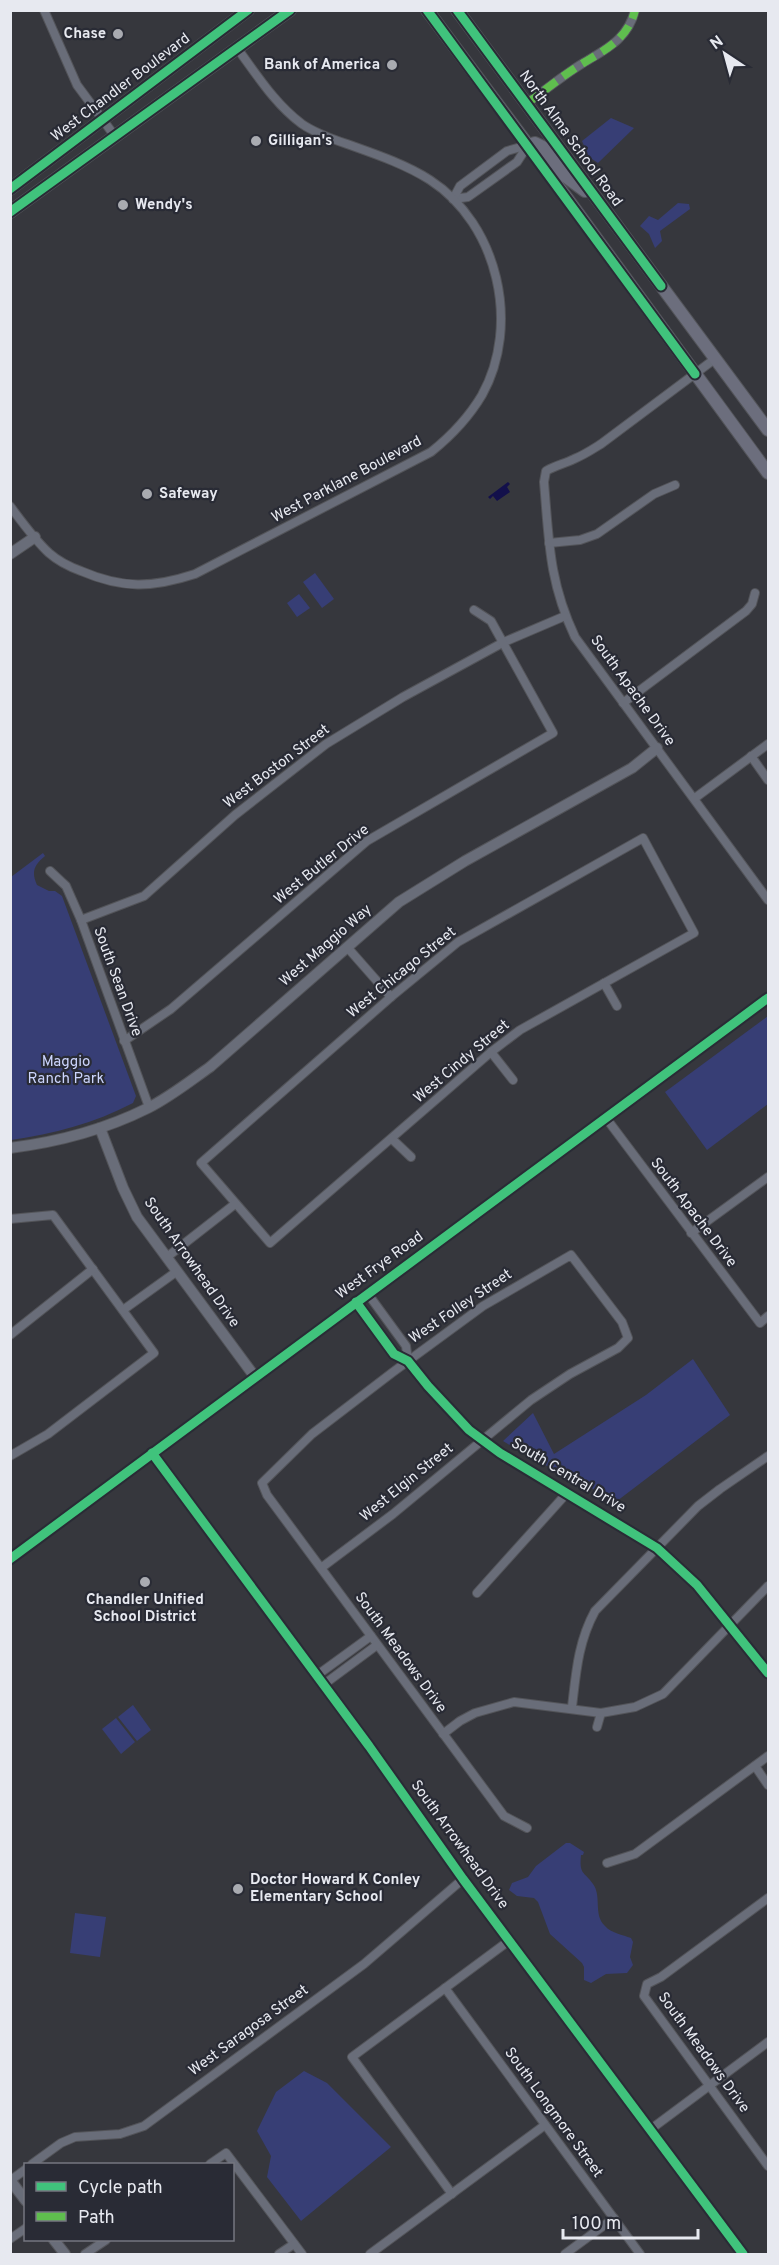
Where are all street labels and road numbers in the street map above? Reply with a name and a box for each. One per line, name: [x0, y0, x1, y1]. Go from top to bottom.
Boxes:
street label: West Chandler Boulevard: [48, 30, 194, 146]
street label: North Alma School Road: [514, 67, 626, 211]
street label: West Parklane Boulevard: [269, 432, 425, 528]
street label: South Apache Drive: [585, 632, 679, 750]
street label: West Boston Street: [220, 721, 334, 813]
street label: West Butler Drive: [271, 821, 373, 909]
street label: West Maggio Way: [276, 901, 376, 991]
street label: West Chicago Street: [343, 923, 461, 1023]
street label: South Sean Drive: [88, 925, 146, 1039]
street label: West Cindy Street: [410, 1016, 514, 1108]
street label: South Apache Drive: [646, 1154, 740, 1272]
street label: South Arrowhead Drive: [139, 1194, 243, 1332]
street label: West Frye Road: [332, 1228, 428, 1304]
street label: West Folley Street: [406, 1265, 516, 1349]
street label: South Central Drive: [507, 1434, 629, 1518]
street label: West Elgin Street: [356, 1440, 458, 1526]
street label: South Meadows Drive: [350, 1589, 450, 1717]
street label: South Arrowhead Drive: [406, 1777, 512, 1913]
street label: West Saragosa Street: [185, 1981, 313, 2081]
street label: South Meadows Drive: [653, 1989, 753, 2117]
street label: South Longmore Street: [499, 2044, 607, 2182]

